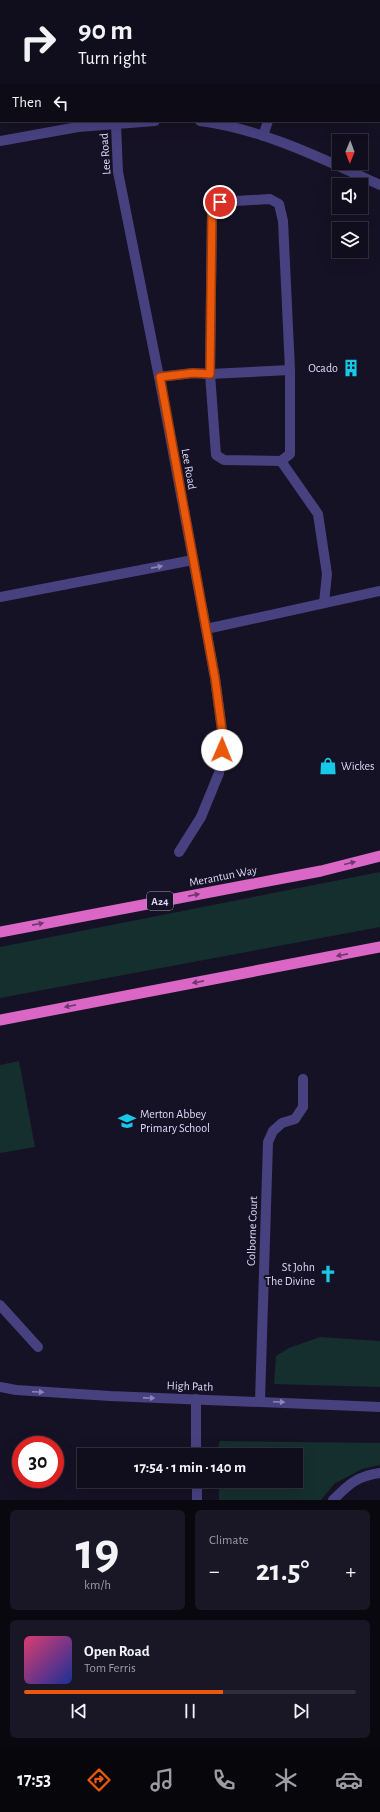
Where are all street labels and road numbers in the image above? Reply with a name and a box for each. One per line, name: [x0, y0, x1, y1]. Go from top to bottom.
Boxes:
street label: Lee Road: [98, 133, 112, 175]
street label: Lee Road: [179, 447, 199, 491]
street label: Merantun Way: [188, 864, 258, 889]
road number: A24: [147, 892, 173, 910]
street label: Colborne Court: [245, 1196, 259, 1266]
street label: High Path: [166, 1379, 214, 1393]

